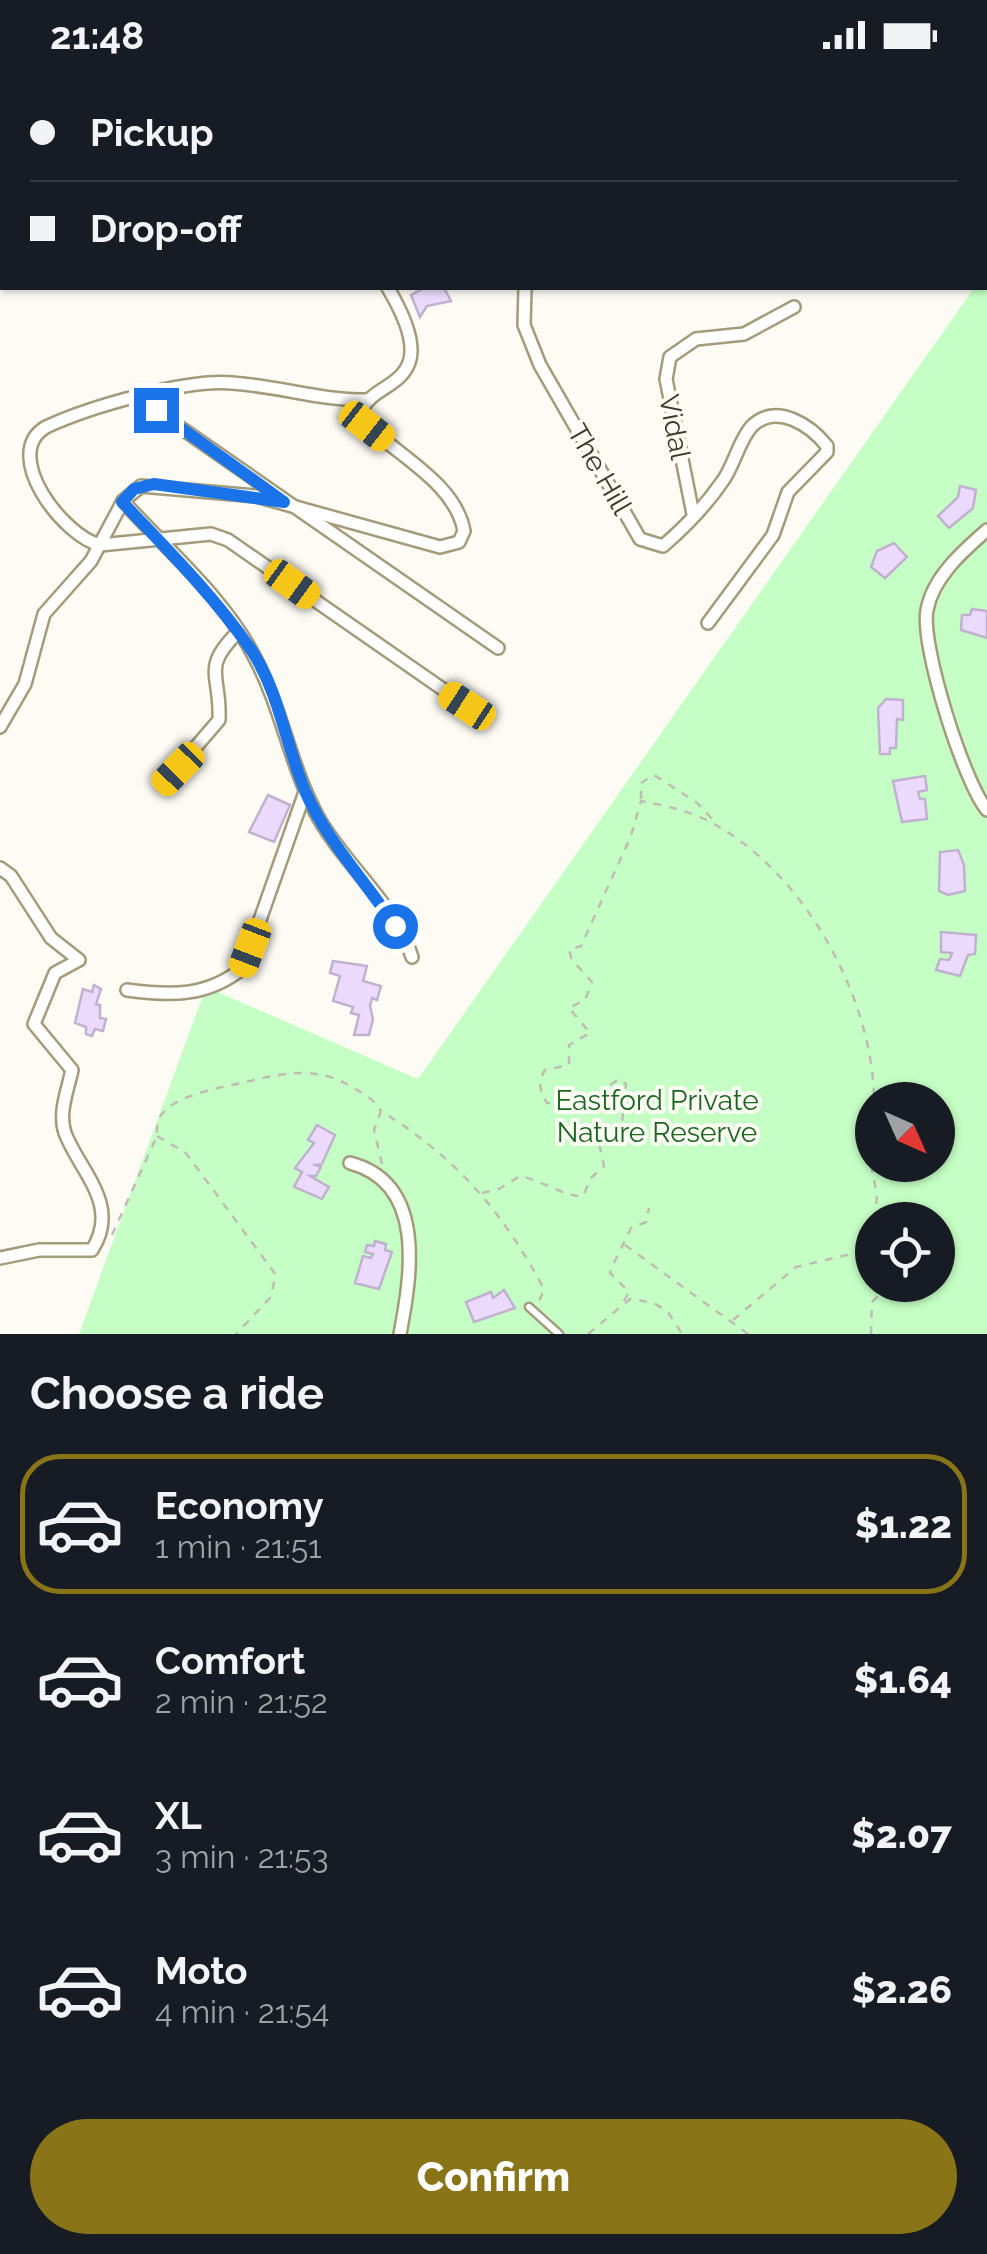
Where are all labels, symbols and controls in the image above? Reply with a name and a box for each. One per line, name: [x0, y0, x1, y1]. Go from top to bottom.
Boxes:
text: 21:48: [50, 13, 144, 58]
text: Pickup: [90, 110, 214, 155]
text: Drop-off: [90, 206, 242, 251]
route end: [134, 388, 179, 433]
street label: Vidal: [652, 392, 697, 463]
car: [334, 396, 400, 456]
street label: The Hill: [561, 418, 639, 521]
car: [259, 554, 325, 614]
car: [434, 677, 500, 735]
car: [146, 737, 210, 801]
route start: [373, 904, 418, 949]
car: [225, 915, 275, 981]
north arrow: [855, 1082, 955, 1182]
map controls: [855, 1082, 955, 1302]
park label: Eastford Private Nature Reserve: [555, 1084, 759, 1149]
button: locate: [855, 1202, 955, 1302]
text: Choose a ride: [30, 1367, 324, 1420]
icon: car: [35, 1479, 125, 1569]
text: Economy: [155, 1483, 324, 1528]
text: $1.22: [855, 1502, 952, 1547]
text: 1 min · 21:51: [155, 1528, 322, 1565]
icon: car: [35, 1634, 125, 1724]
text: Comfort: [155, 1638, 305, 1683]
text: $1.64: [854, 1657, 952, 1702]
text: 2 min · 21:52: [155, 1683, 328, 1720]
icon: car: [35, 1789, 125, 1879]
text: XL: [155, 1793, 202, 1838]
text: $2.07: [851, 1812, 952, 1857]
text: 3 min · 21:53: [155, 1838, 329, 1875]
icon: car: [35, 1944, 125, 2034]
text: Moto: [155, 1948, 248, 1993]
text: $2.26: [851, 1967, 952, 2012]
text: 4 min · 21:54: [155, 1993, 329, 2030]
button: Confirm: [30, 2119, 957, 2234]

